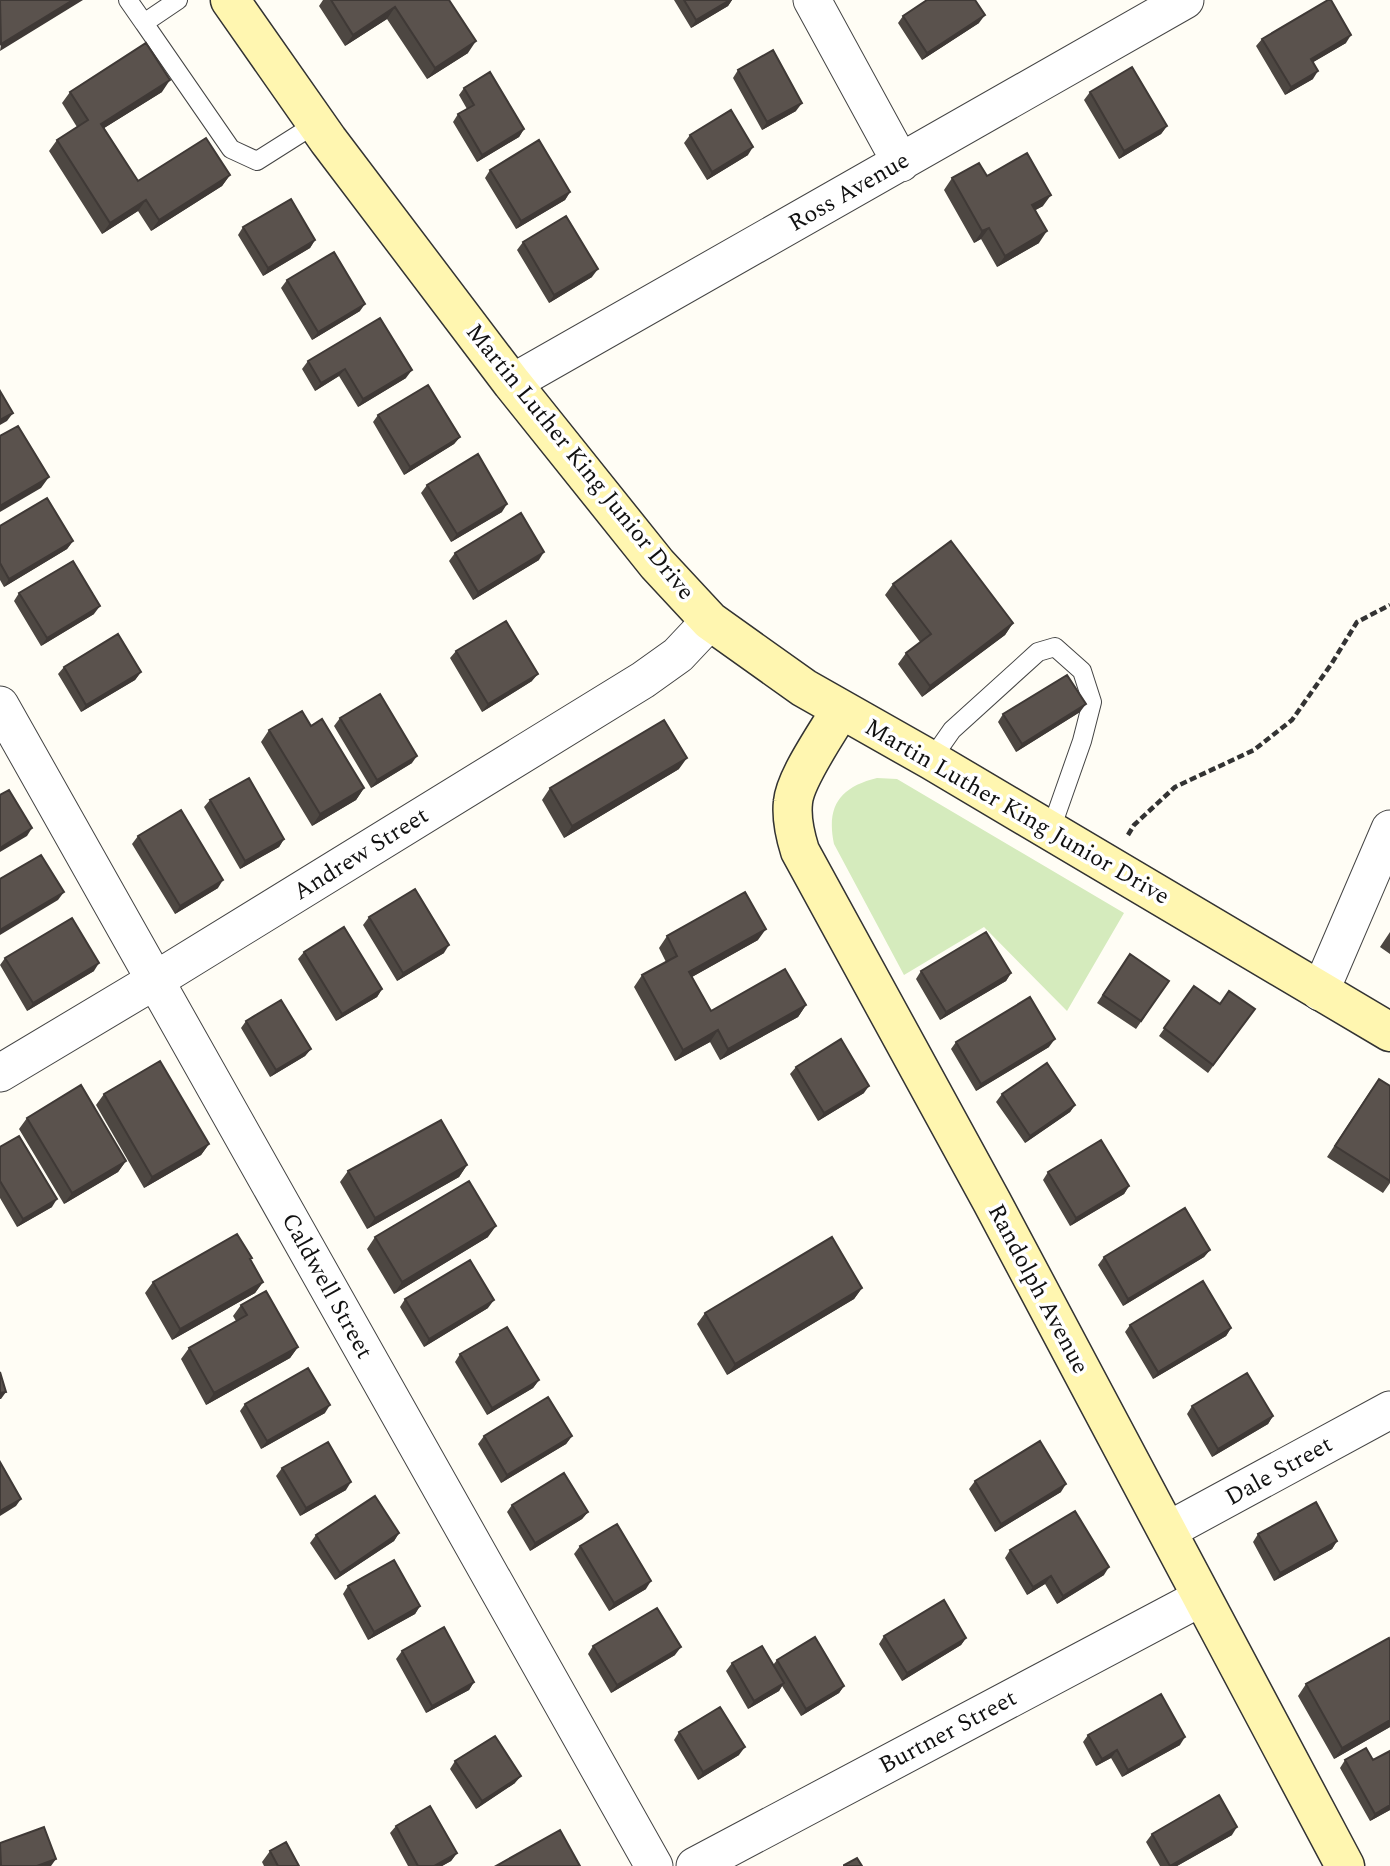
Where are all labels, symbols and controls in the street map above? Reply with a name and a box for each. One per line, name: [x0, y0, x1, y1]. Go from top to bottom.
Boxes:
street label: Ross Avenue: [782, 143, 916, 241]
street label: Martin Luther King Junior Drive: [457, 316, 703, 608]
street label: Martin Luther King Junior Drive: [858, 710, 1176, 914]
street label: Andrew Street: [286, 798, 436, 910]
street label: Randolph Avenue: [978, 1198, 1098, 1380]
street label: Caldwell Street: [272, 1206, 382, 1366]
street label: Dale Street: [1219, 1427, 1339, 1515]
street label: Burtner Street: [873, 1681, 1023, 1783]

